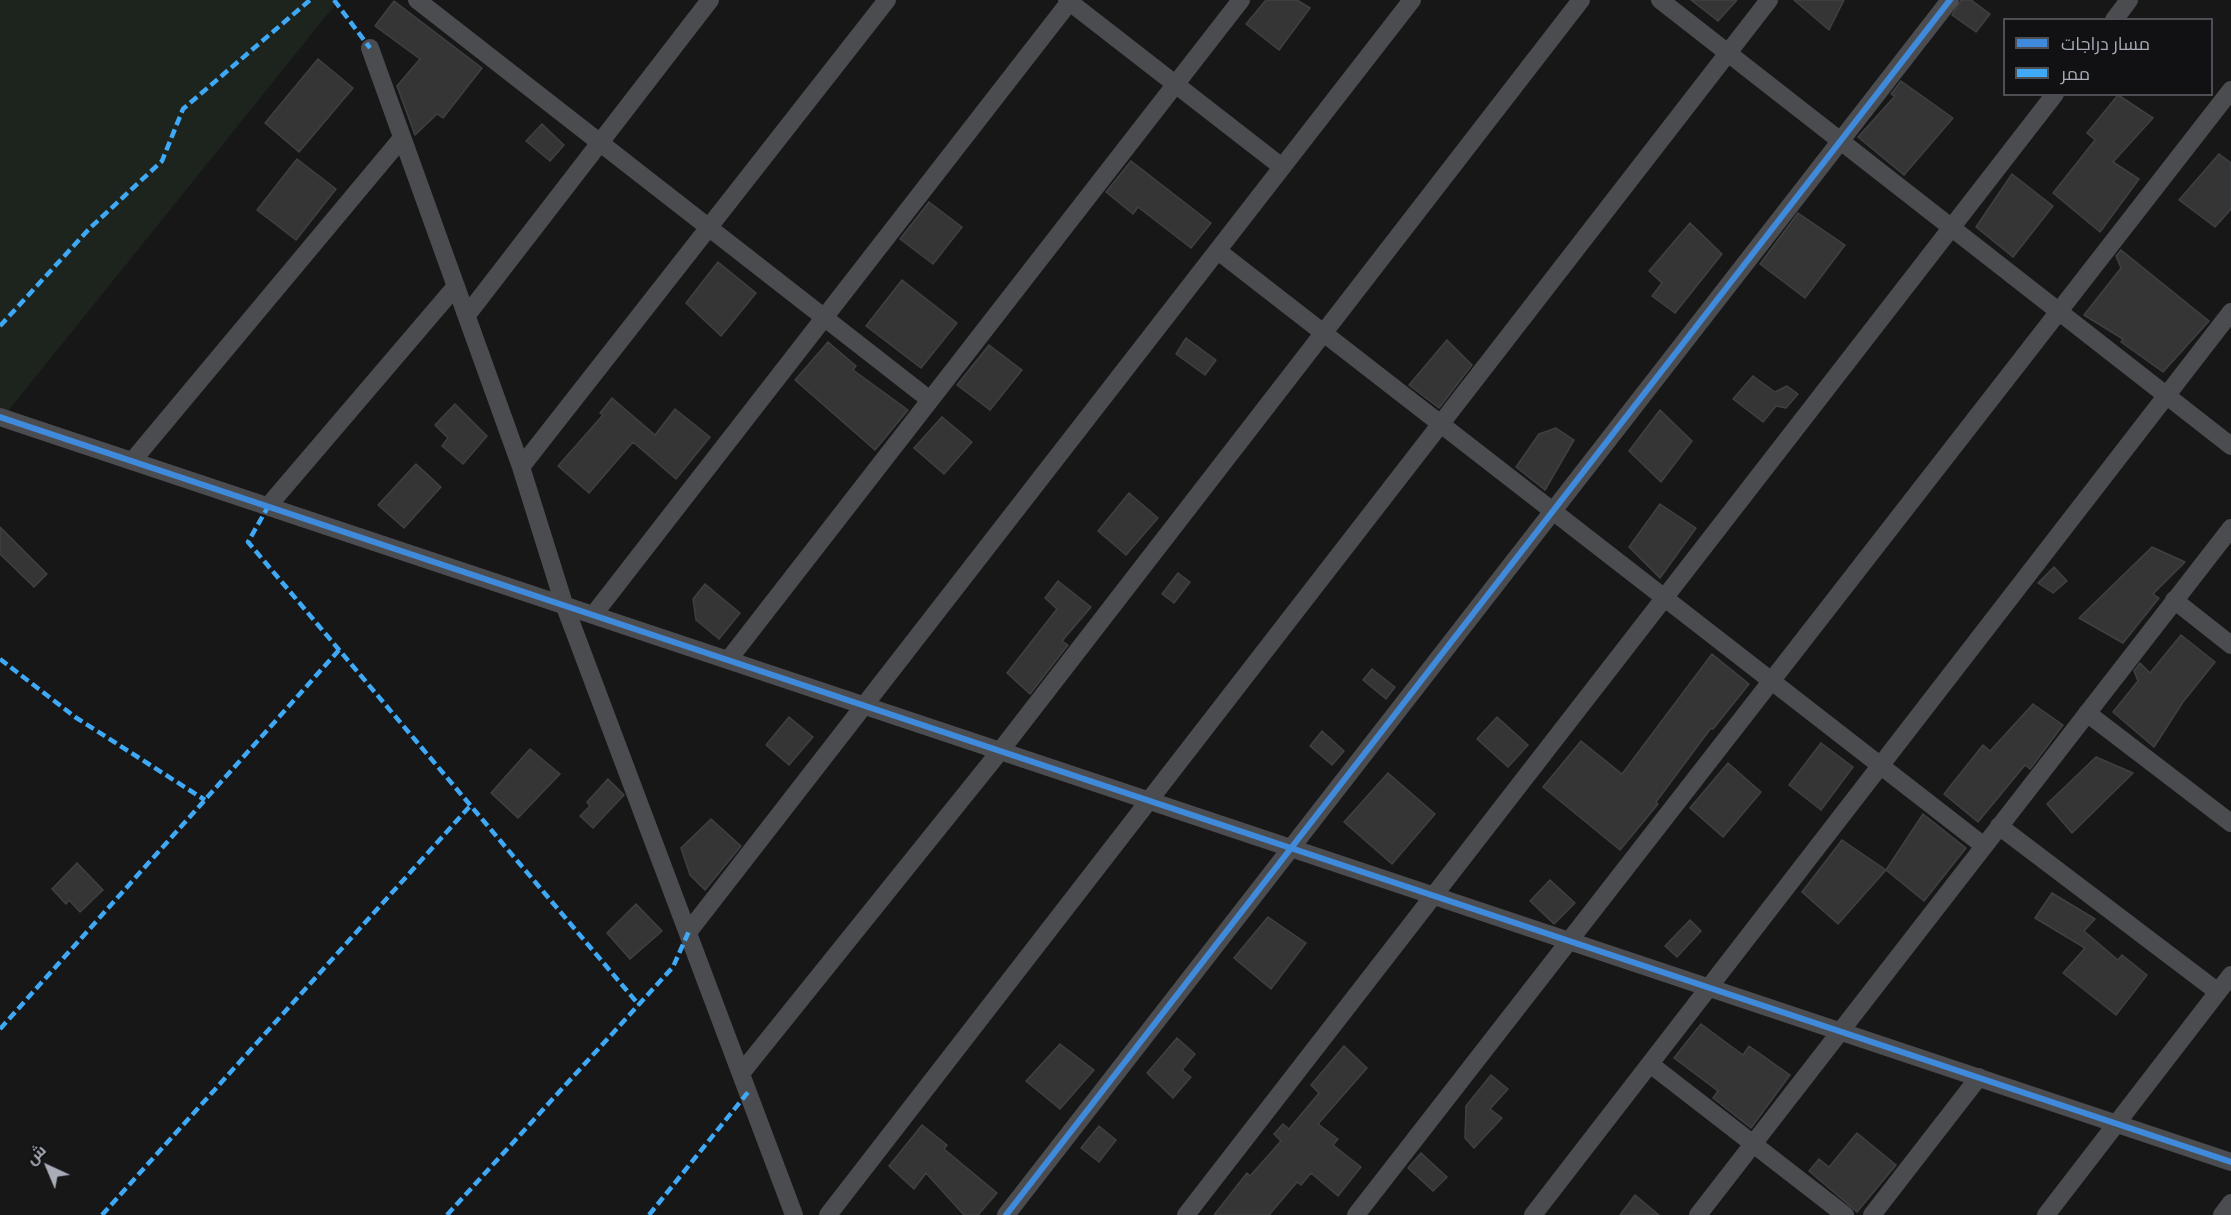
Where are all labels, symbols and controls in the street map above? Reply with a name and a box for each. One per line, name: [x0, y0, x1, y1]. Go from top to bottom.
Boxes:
legend: [2003, 18, 2213, 96]
text: مسار دراجات: [2061, 32, 2150, 55]
text: ممر: [2061, 62, 2090, 85]
north arrow: [18, 1137, 78, 1197]
text: ش: [21, 1140, 50, 1168]

